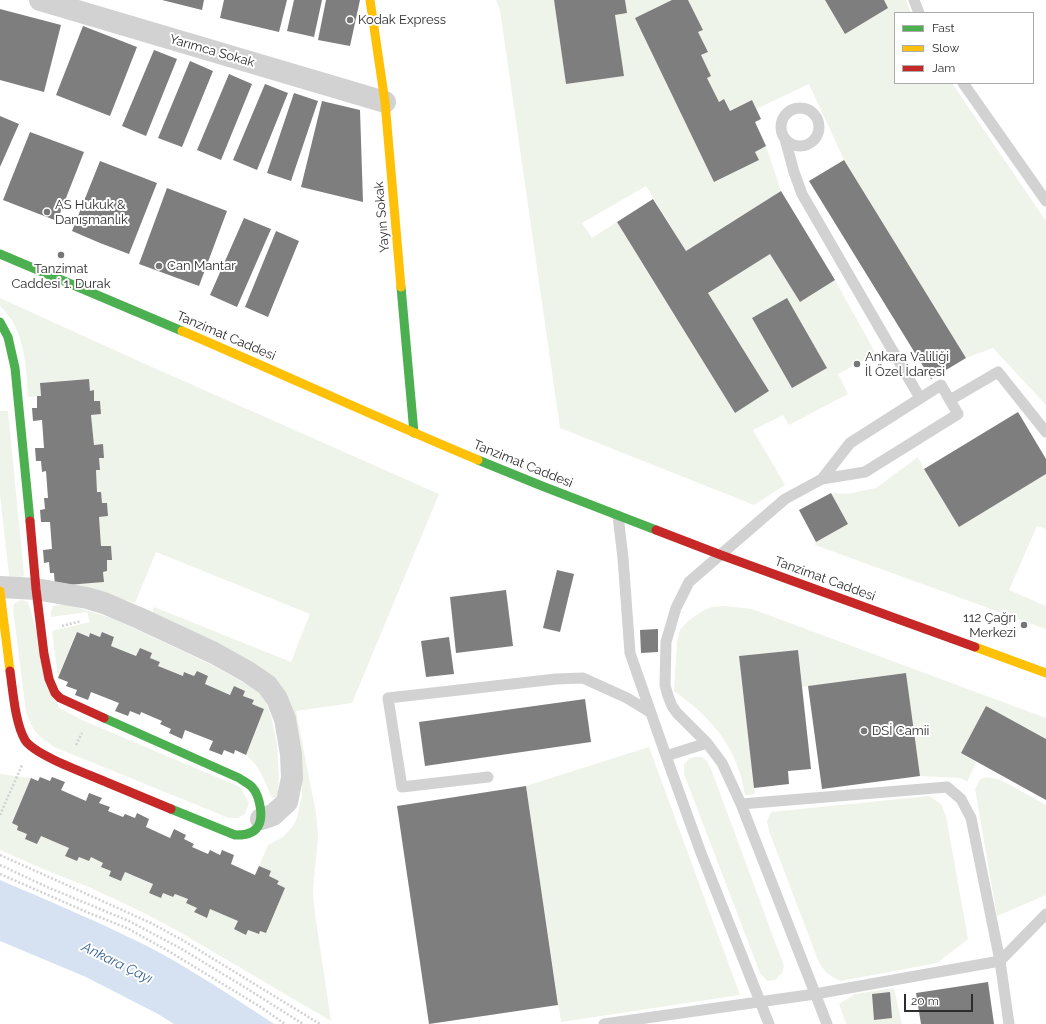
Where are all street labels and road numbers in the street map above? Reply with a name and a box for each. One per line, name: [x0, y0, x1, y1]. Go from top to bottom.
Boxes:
street label: Yarımca Sokak: [168, 31, 256, 71]
street label: Yayın Sokak: [371, 181, 393, 253]
street label: Tanzimat Caddesi: [174, 308, 278, 364]
street label: Tanzimat Caddesi: [471, 437, 575, 491]
street label: Tanzimat Caddesi: [773, 554, 877, 604]

